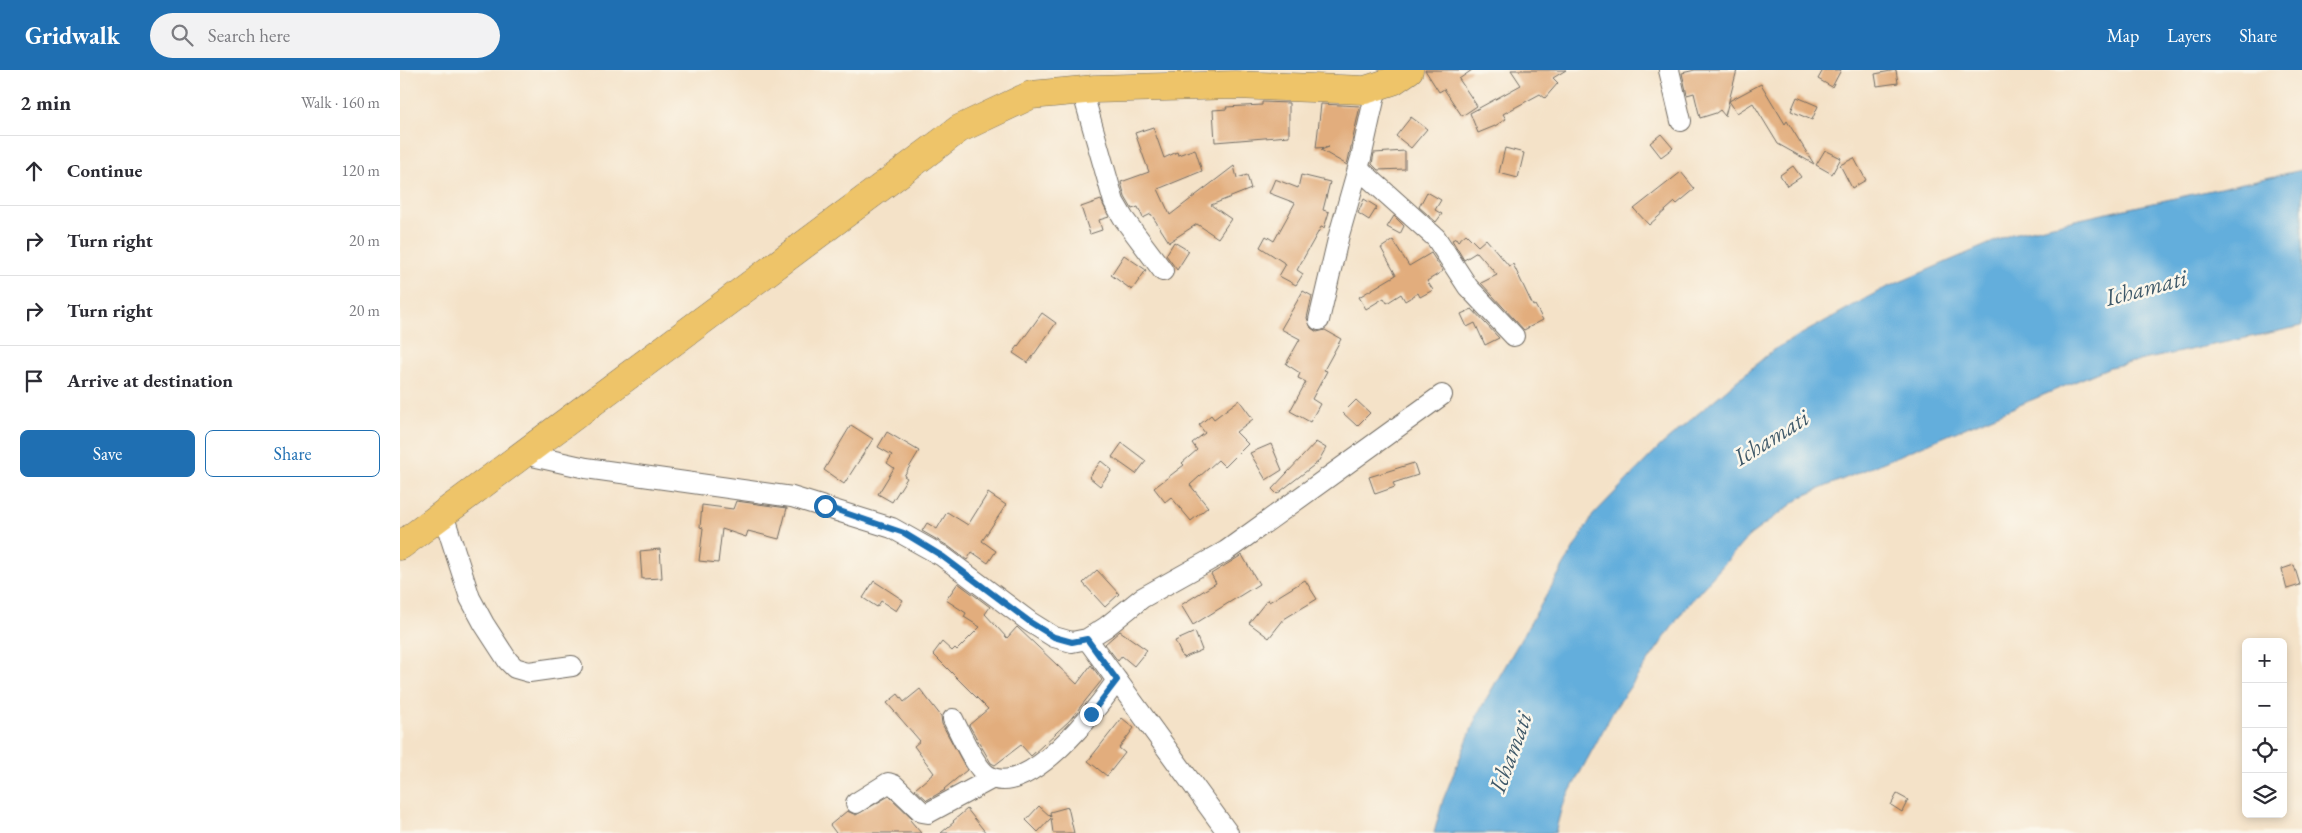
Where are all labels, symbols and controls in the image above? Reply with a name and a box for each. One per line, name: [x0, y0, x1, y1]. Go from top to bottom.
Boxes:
search box: [150, 13, 500, 58]
text: Gridwalk: [25, 20, 120, 51]
icon: search: [168, 21, 196, 49]
text: Search here: [208, 23, 290, 48]
text: Map: [2107, 24, 2139, 47]
text: Layers: [2167, 24, 2211, 47]
text: Share: [2239, 24, 2277, 47]
text: 2 min: [20, 89, 71, 116]
text: Walk · 160 m: [301, 92, 380, 113]
icon: ahead: [20, 157, 48, 185]
text: Continue: [67, 158, 142, 183]
text: 120 m: [341, 160, 380, 181]
icon: right: [20, 227, 48, 255]
text: Turn right: [67, 228, 153, 253]
text: 20 m: [349, 230, 380, 251]
water label: Ichamati: [2101, 261, 2191, 313]
icon: right: [20, 297, 48, 325]
text: Turn right: [67, 298, 153, 323]
text: 20 m: [349, 300, 380, 321]
icon: arrive: [20, 367, 48, 395]
text: Arrive at destination: [67, 368, 233, 393]
water label: Ichamati: [1727, 401, 1815, 473]
button: Save: [20, 430, 195, 477]
button: Share: [205, 430, 380, 477]
route start: [814, 495, 837, 518]
map controls: [2242, 638, 2287, 818]
button: +: [2242, 638, 2287, 683]
button: −: [2242, 683, 2287, 728]
route end: [1080, 703, 1103, 726]
water label: Ichamati: [1481, 707, 1539, 797]
button: locate: [2242, 728, 2287, 773]
button: layers: [2242, 773, 2287, 818]

